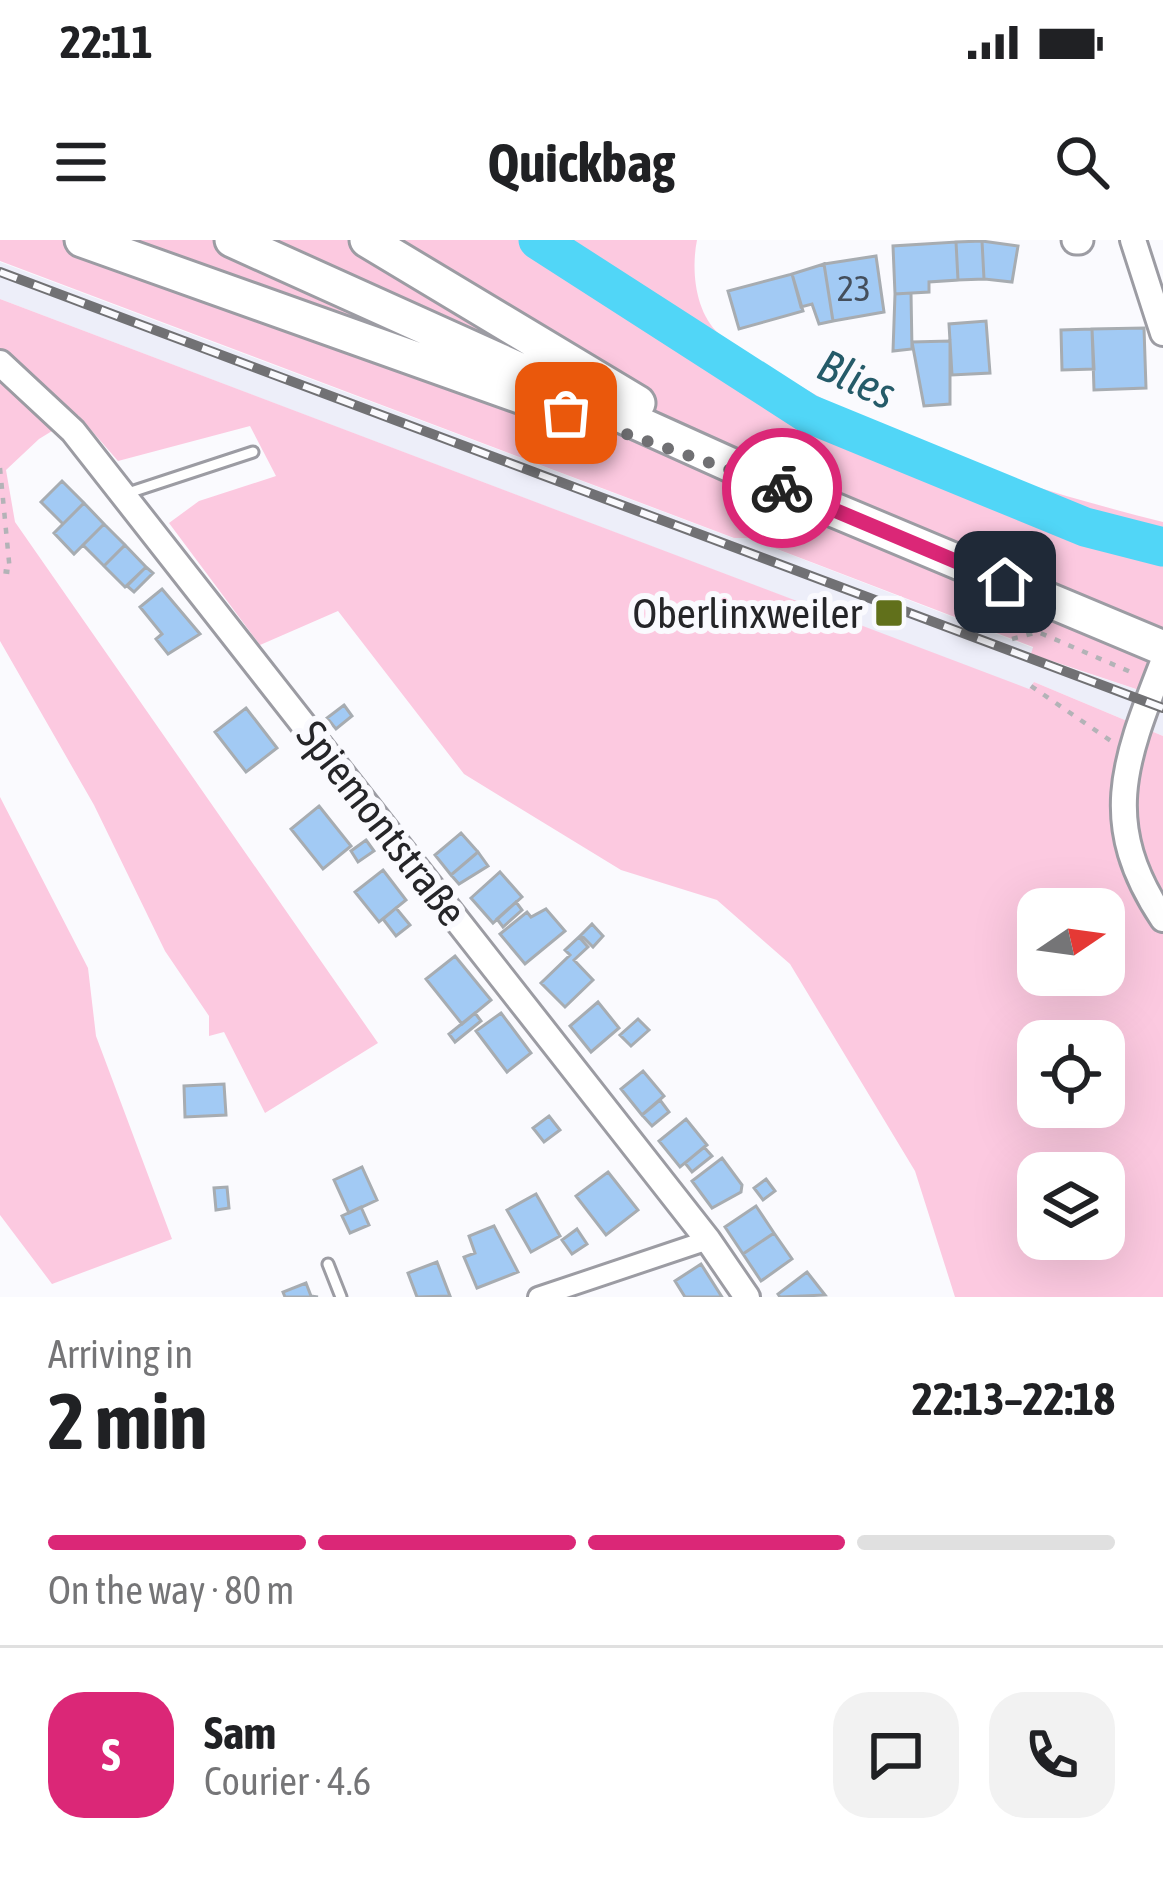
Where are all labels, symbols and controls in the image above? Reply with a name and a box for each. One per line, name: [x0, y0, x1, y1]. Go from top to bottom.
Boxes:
text: 22:11: [60, 16, 153, 68]
icon: menu: [48, 129, 114, 195]
icon: search: [1049, 129, 1115, 195]
text: Quickbag: [488, 132, 675, 193]
house number: 23: [837, 267, 871, 309]
water label: Blies: [810, 339, 904, 419]
pin: [515, 362, 617, 464]
icon: bag: [533, 380, 599, 446]
courier: [722, 428, 842, 548]
icon: bike: [749, 455, 815, 521]
pin: [954, 531, 1056, 633]
icon: home: [972, 549, 1038, 615]
place label: Oberlinxweiler: [632, 589, 863, 637]
marker: Oberlinxweiler: [873, 597, 905, 629]
street label: Spiemontstraße: [288, 711, 476, 935]
north arrow: [1017, 888, 1125, 996]
map controls: [1017, 888, 1125, 1260]
button: locate: [1017, 1020, 1125, 1128]
button: layers: [1017, 1152, 1125, 1260]
text: Arriving in: [48, 1332, 193, 1376]
text: 22:13–22:18: [912, 1373, 1115, 1425]
text: 2 min: [48, 1376, 207, 1466]
text: On the way · 80 m: [48, 1568, 294, 1612]
button: chat: [833, 1692, 959, 1818]
button: phone: [989, 1692, 1115, 1818]
text: Sam: [204, 1707, 276, 1759]
text: S: [102, 1729, 120, 1781]
text: Courier · 4.6: [204, 1759, 371, 1803]

